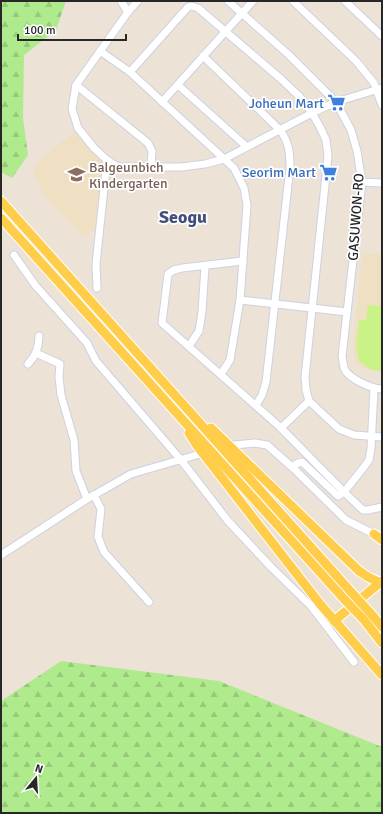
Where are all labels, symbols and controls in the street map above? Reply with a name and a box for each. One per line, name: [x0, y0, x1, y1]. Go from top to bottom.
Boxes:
scale bar: [18, 16, 126, 42]
text: 100 m: [24, 23, 56, 38]
supermarket icon: Joheun Mart: [327, 93, 347, 113]
place label: Joheun Mart: [249, 95, 324, 112]
place label: Balgeunbich Kindergarten: [89, 159, 168, 192]
supermarket icon: Seorim Mart: [319, 162, 339, 182]
place label: Seorim Mart: [242, 164, 316, 181]
school or university icon: Balgeunbich Kindergarten: [66, 165, 86, 185]
street label: GASUWON-RO: [344, 173, 368, 261]
district label: Seogu: [159, 206, 207, 228]
north arrow: [16, 758, 56, 798]
text: N: [33, 762, 45, 776]

